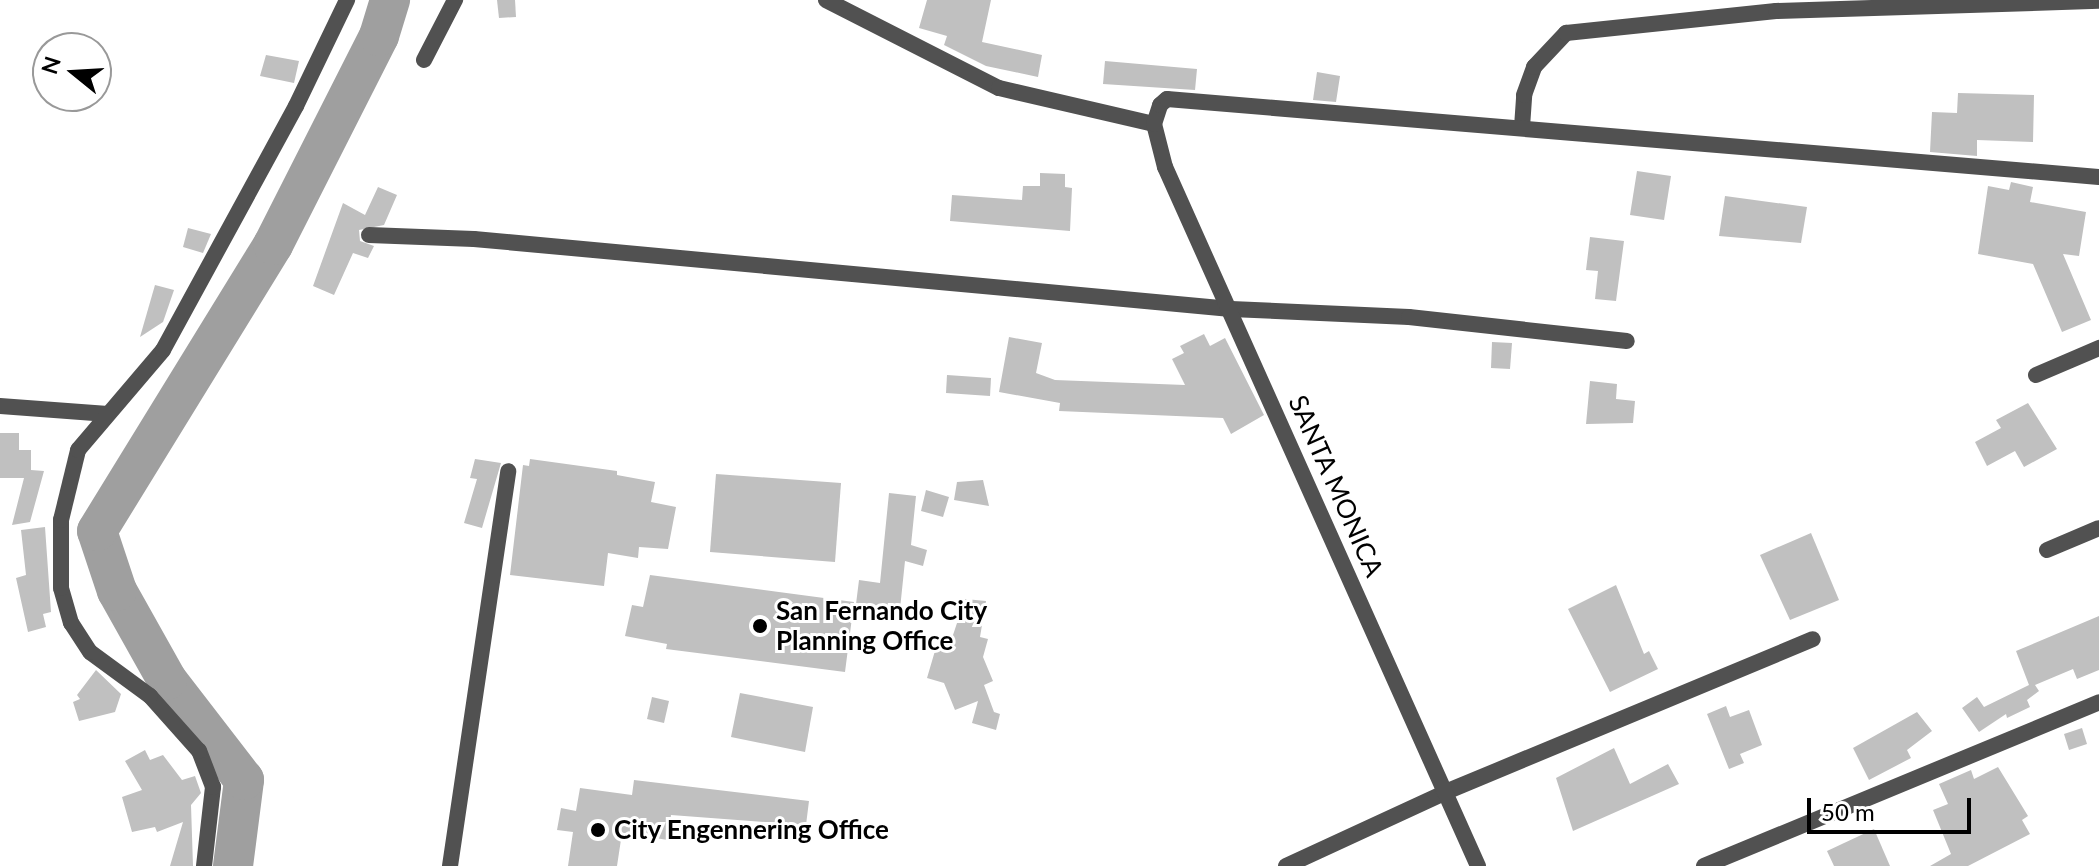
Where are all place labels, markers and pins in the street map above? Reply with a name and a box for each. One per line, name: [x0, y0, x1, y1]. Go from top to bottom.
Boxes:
place label: San Fernando City Planning Office: [776, 595, 987, 656]
marker: San Fernando City Planning Office: [751, 617, 769, 635]
place label: City Engennering Office: [614, 814, 890, 846]
marker: City Engennering Office: [589, 821, 607, 839]

